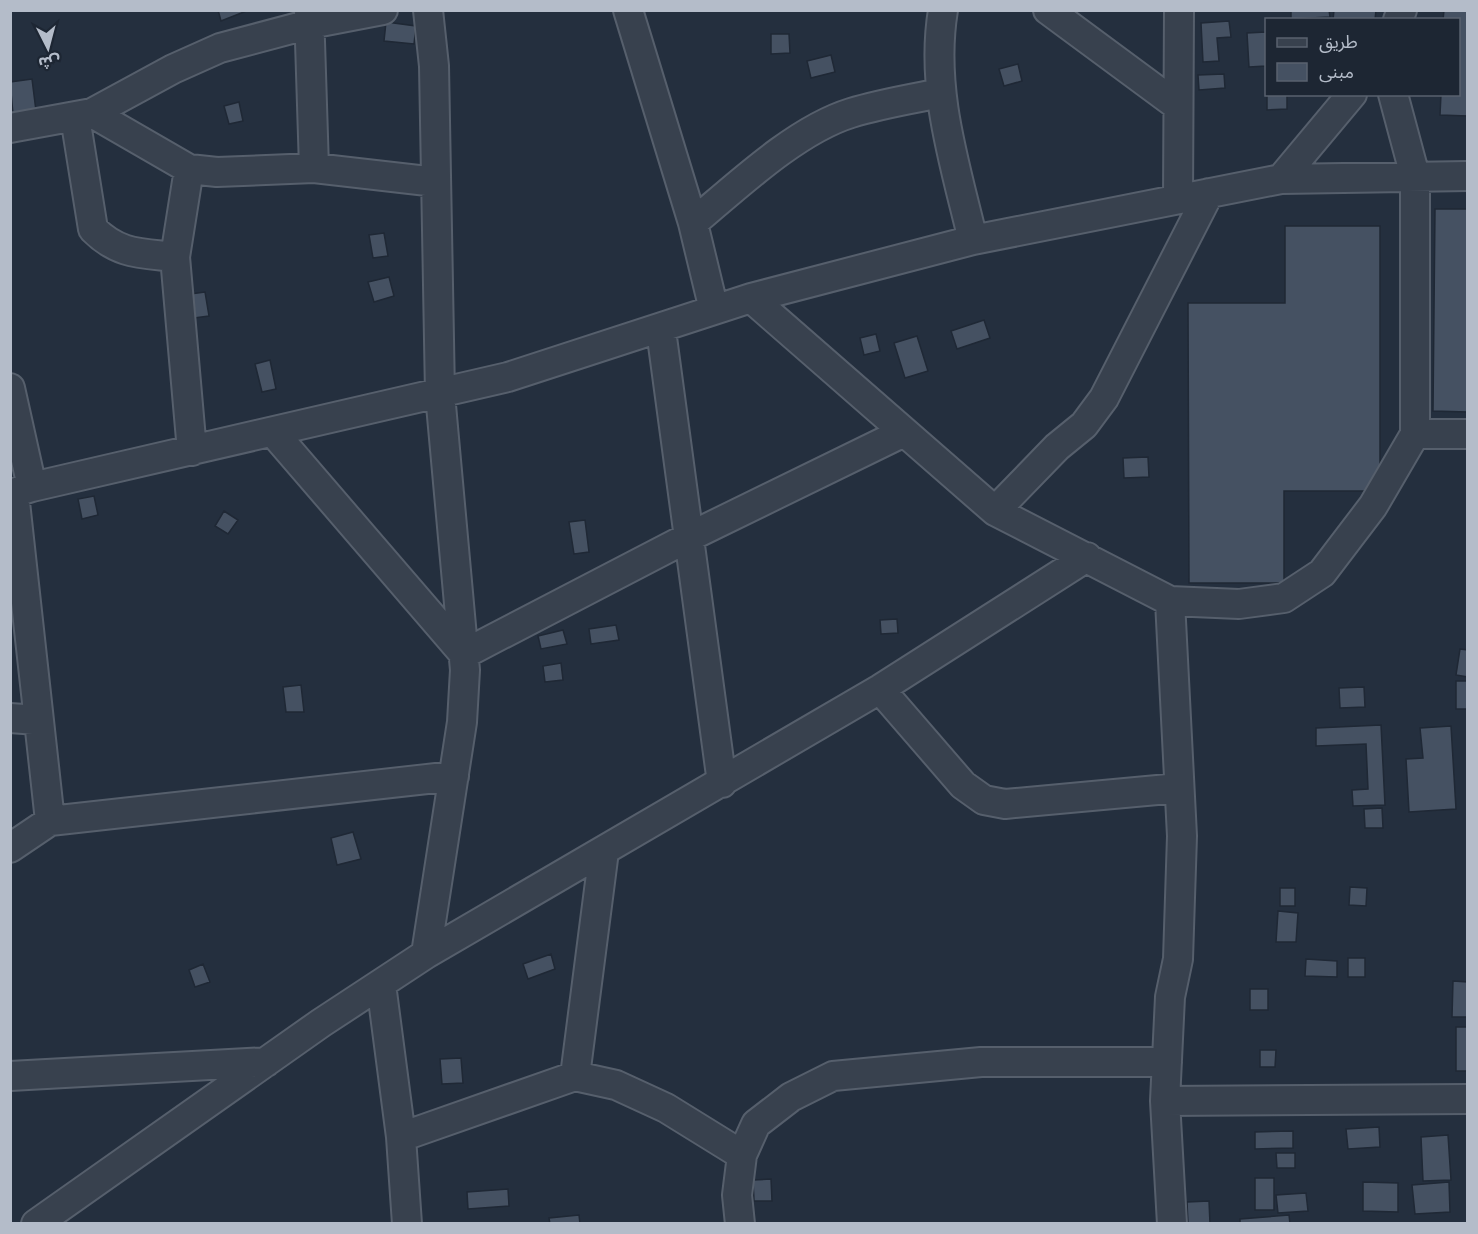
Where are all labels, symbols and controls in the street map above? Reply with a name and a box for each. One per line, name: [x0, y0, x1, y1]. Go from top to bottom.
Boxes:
north arrow: [18, 18, 78, 78]
legend: [1265, 18, 1460, 96]
text: طريق: [1319, 31, 1358, 53]
text: ش: [38, 52, 61, 73]
text: مبنى: [1319, 61, 1354, 83]

